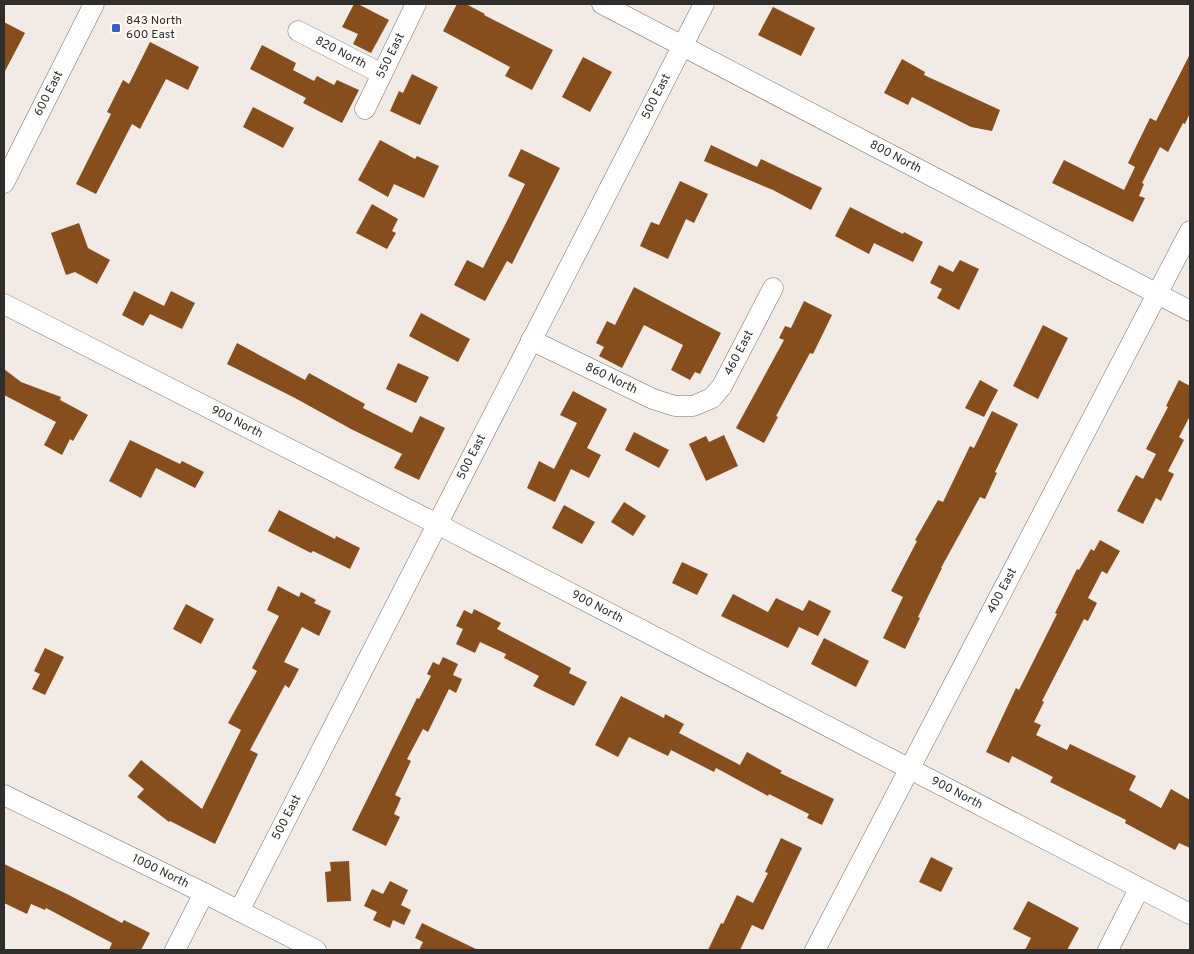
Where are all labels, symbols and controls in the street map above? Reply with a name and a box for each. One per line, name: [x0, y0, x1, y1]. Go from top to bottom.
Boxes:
place label: 843 North 600 East: [126, 13, 182, 43]
marker: 843 North 600 East: [110, 22, 122, 34]
street label: 550 East: [373, 30, 409, 81]
street label: 820 North: [312, 33, 369, 73]
street label: 600 East: [31, 68, 67, 119]
street label: 500 East: [638, 71, 675, 122]
street label: 800 North: [867, 137, 924, 177]
street label: 460 East: [721, 328, 757, 378]
street label: 860 North: [582, 359, 640, 398]
street label: 900 North: [208, 402, 265, 442]
street label: 500 East: [453, 432, 490, 483]
street label: 400 East: [984, 565, 1021, 616]
street label: 900 North: [568, 587, 626, 627]
street label: 900 North: [928, 773, 985, 813]
street label: 500 East: [269, 792, 305, 843]
street label: 1000 North: [129, 851, 191, 892]

